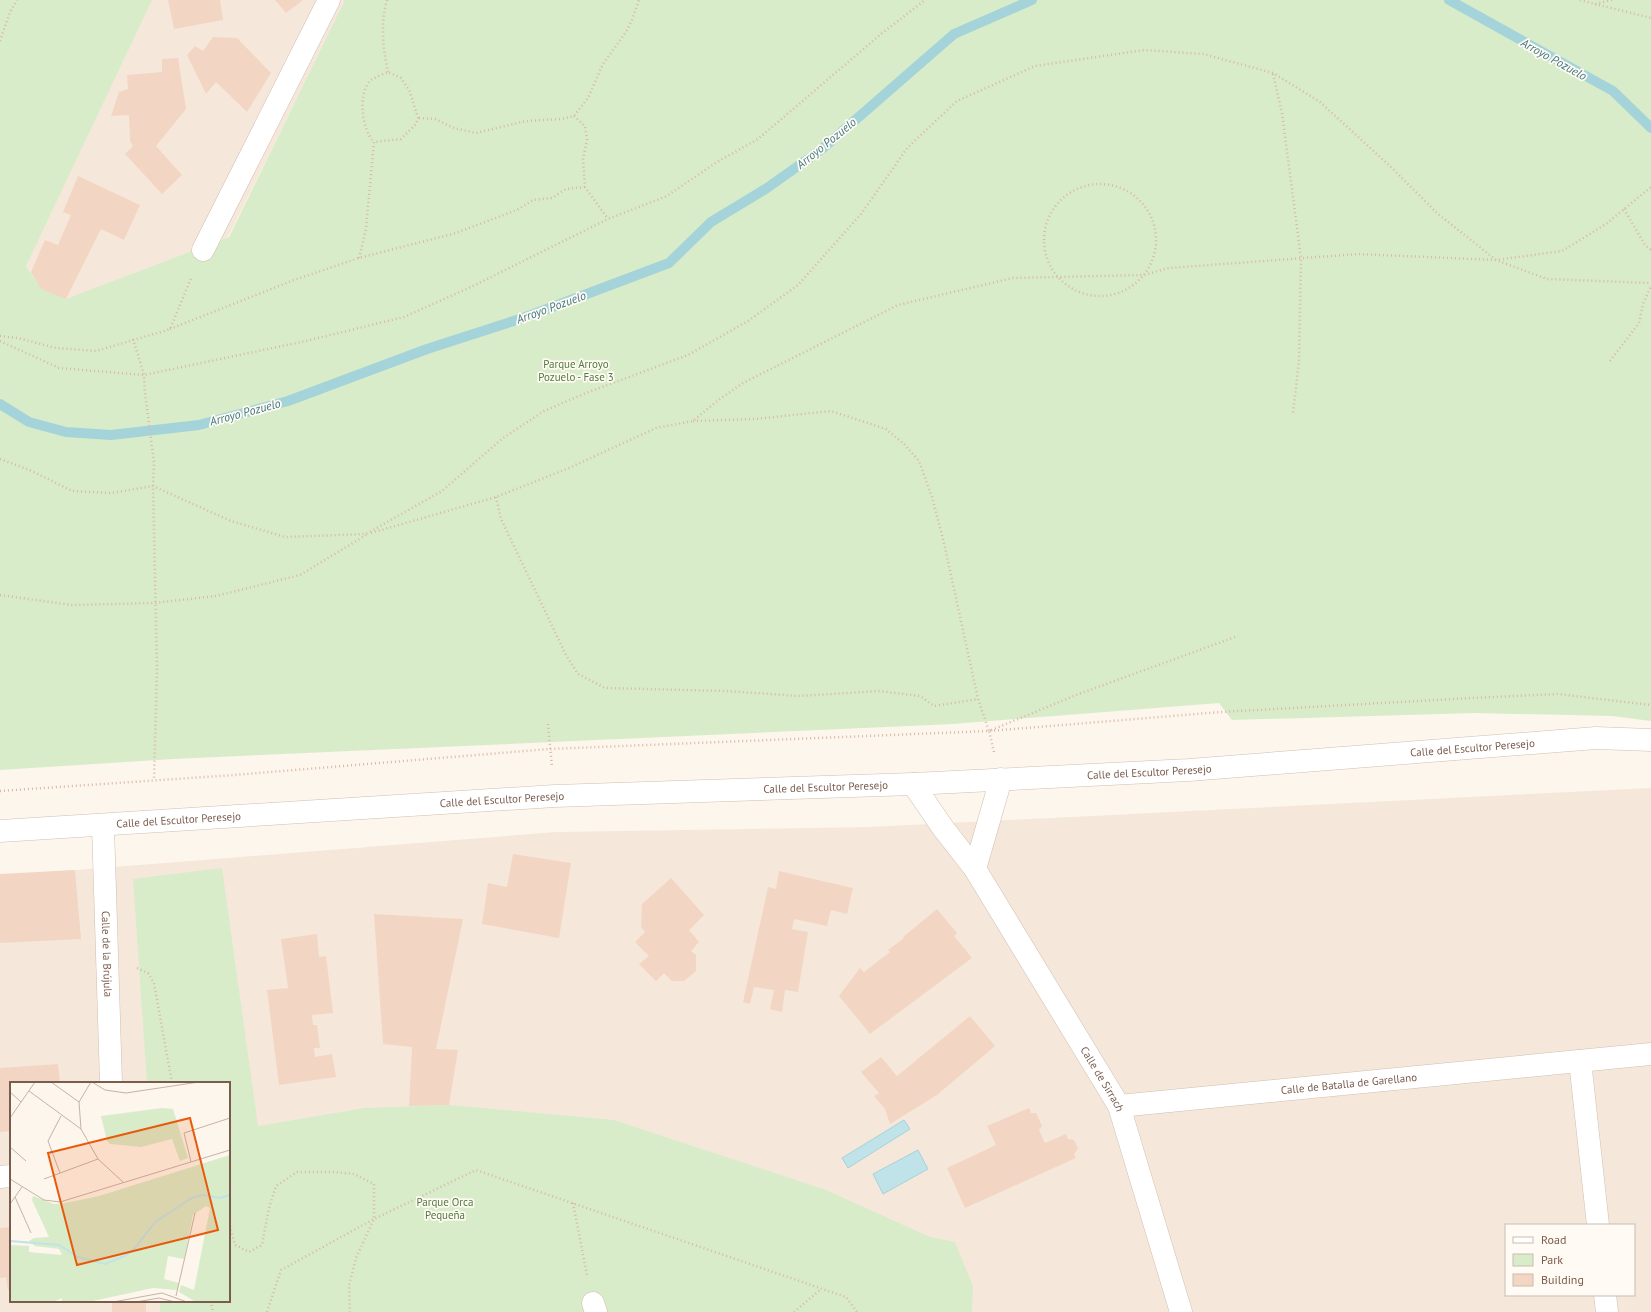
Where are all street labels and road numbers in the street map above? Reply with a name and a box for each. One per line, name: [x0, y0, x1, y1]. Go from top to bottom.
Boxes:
street label: Calle del Escultor Peresejo: [1410, 736, 1535, 760]
street label: Calle del Escultor Peresejo: [1087, 761, 1212, 782]
street label: Calle del Escultor Peresejo: [763, 778, 888, 796]
street label: Calle del Escultor Peresejo: [439, 789, 565, 810]
street label: Calle del Escultor Peresejo: [116, 809, 241, 831]
street label: Calle de la Brújula: [99, 911, 115, 997]
street label: Calle de Sirrach: [1077, 1044, 1127, 1113]
street label: Calle de Batalla de Garellano: [1280, 1070, 1418, 1097]

